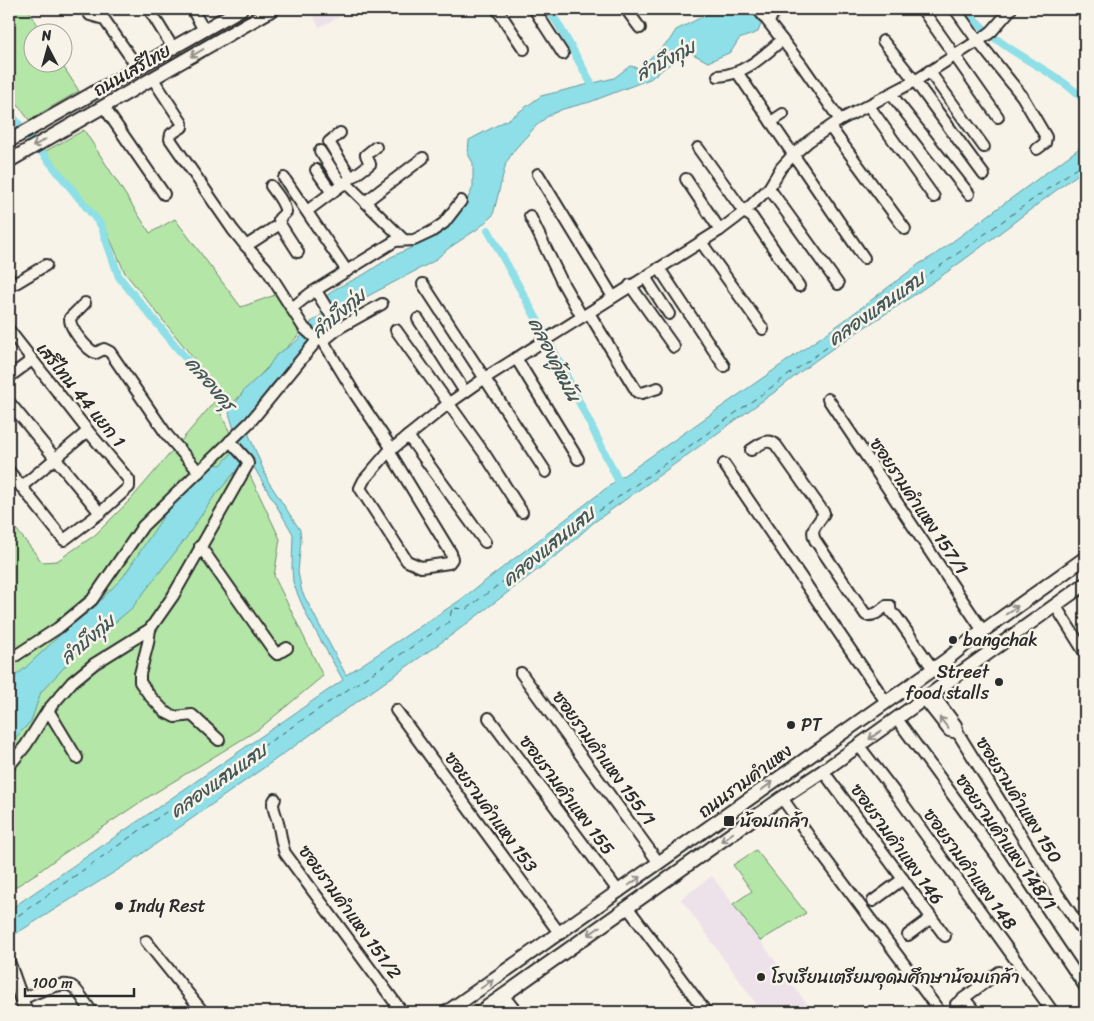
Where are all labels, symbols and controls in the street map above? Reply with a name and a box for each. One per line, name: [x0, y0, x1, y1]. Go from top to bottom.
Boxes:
north arrow: [22, 22, 72, 72]
text: N: [40, 23, 53, 49]
water label: ลำบึงกุ่ม: [629, 29, 704, 90]
street label: ถนนเสรีไทย: [87, 34, 178, 105]
one-way arrow: [190, 48, 204, 58]
one-way arrow: [33, 139, 47, 149]
water label: คลองแสนแสบ: [820, 261, 935, 354]
water label: ลำบึงกุ่ม: [303, 278, 376, 347]
water label: คลองคู้หมัน: [519, 311, 591, 409]
street label: เสรีไทน 44 แยก 1: [28, 335, 134, 455]
water label: คลองครุ: [177, 348, 247, 421]
street label: ซอยรามคำแหง 157/1: [861, 431, 977, 582]
water label: คลองแสนแสบ: [494, 496, 605, 595]
water label: ลำบึงกุ่ม: [52, 604, 125, 673]
one-way arrow: [1005, 605, 1019, 615]
place label: bangchak: [963, 624, 1038, 656]
marker: bangchak: [947, 634, 959, 646]
place label: Street food stalls: [906, 656, 990, 709]
marker: Street food stalls: [993, 676, 1005, 688]
street label: ซอยรามคำแหง 155/1: [548, 687, 660, 829]
place label: PT: [801, 709, 823, 741]
one-way arrow: [938, 717, 949, 730]
marker: PT: [785, 719, 797, 731]
one-way arrow: [869, 729, 882, 740]
street label: ซอยรามคำแหง 150: [967, 730, 1071, 870]
street label: ซอยรามคำแหง 155: [515, 731, 619, 859]
water label: คลองแสนแสบ: [162, 733, 277, 826]
street label: ถนนรามคำแหง: [691, 735, 800, 827]
street label: ซอยรามคำแหง 153: [436, 745, 546, 879]
street label: ซอยรามคำแหง 148/1: [951, 770, 1061, 914]
street label: ซอยรามคำแหง 146: [842, 776, 952, 912]
one-way arrow: [760, 781, 774, 791]
street label: ซอยรามคำแหง 148: [919, 804, 1021, 934]
place label: น้อมเกล้า: [740, 805, 809, 837]
marker: น้อมเกล้า: [722, 814, 736, 828]
one-way arrow: [720, 832, 734, 842]
street label: ซอยรามคำแหง 151/2: [290, 838, 410, 986]
one-way arrow: [627, 876, 641, 886]
place label: Indy Rest: [128, 890, 206, 922]
marker: Indy Rest: [113, 900, 125, 912]
one-way arrow: [587, 926, 601, 936]
place label: โรงเรียนเตรียมอุดมศึกษาน้อมเกล้า: [771, 961, 1020, 993]
scale bar: [25, 966, 134, 998]
text: 100 m: [32, 970, 73, 996]
marker: โรงเรียนเตรียมอุดมศึกษาน้อมเกล้า: [755, 971, 767, 983]
one-way arrow: [480, 979, 494, 989]

